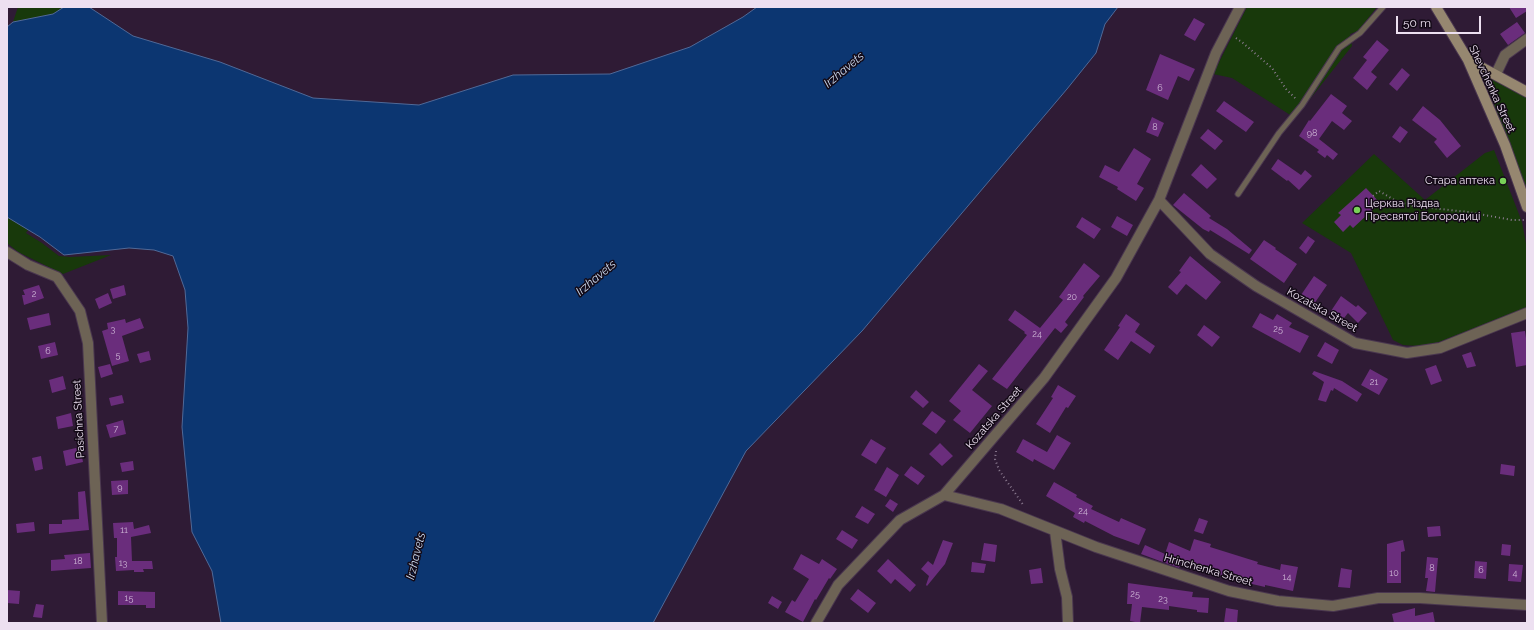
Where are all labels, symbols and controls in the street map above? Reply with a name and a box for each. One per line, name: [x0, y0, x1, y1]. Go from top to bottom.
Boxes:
scale bar: [1398, 8, 1483, 34]
text: 50 m: [1403, 16, 1431, 30]
street label: Shevchenka Street: [1466, 43, 1518, 135]
water label: Irzhavets: [821, 49, 867, 91]
house number: 6: [1157, 83, 1163, 93]
house number: 8: [1152, 122, 1158, 132]
house number: 98: [1307, 128, 1317, 138]
place label: Стара аптека: [1425, 174, 1495, 188]
marker: Стара аптека: [1498, 176, 1508, 186]
place label: Церква Різдва Пресвятої Богородиці: [1365, 197, 1480, 223]
marker: Церква Різдва Пресвятої Богородиці: [1352, 205, 1362, 215]
water label: Irzhavets: [573, 257, 619, 299]
street label: Kozatska Street: [1284, 285, 1360, 335]
house number: 2: [32, 289, 36, 299]
house number: 20: [1067, 292, 1077, 302]
house number: 3: [111, 324, 115, 334]
house number: 25: [1273, 324, 1283, 334]
house number: 24: [1032, 329, 1042, 339]
house number: 6: [45, 346, 51, 356]
house number: 5: [116, 350, 120, 360]
house number: 21: [1370, 377, 1378, 387]
street label: Pasichna Street: [70, 379, 88, 459]
street label: Kozatska Street: [963, 384, 1025, 452]
house number: 7: [114, 424, 118, 434]
house number: 9: [117, 482, 123, 492]
house number: 24: [1078, 506, 1088, 516]
house number: 11: [120, 525, 128, 535]
water label: Irzhavets: [403, 531, 429, 581]
street label: Hrinchenka Street: [1162, 551, 1254, 589]
house number: 18: [73, 556, 83, 566]
house number: 13: [119, 558, 127, 568]
house number: 8: [1429, 563, 1435, 573]
house number: 6: [1478, 565, 1484, 575]
house number: 10: [1389, 568, 1399, 578]
house number: 4: [1513, 568, 1517, 578]
house number: 14: [1283, 572, 1291, 582]
house number: 25: [1130, 589, 1140, 599]
house number: 15: [125, 593, 133, 603]
house number: 23: [1158, 594, 1168, 604]

